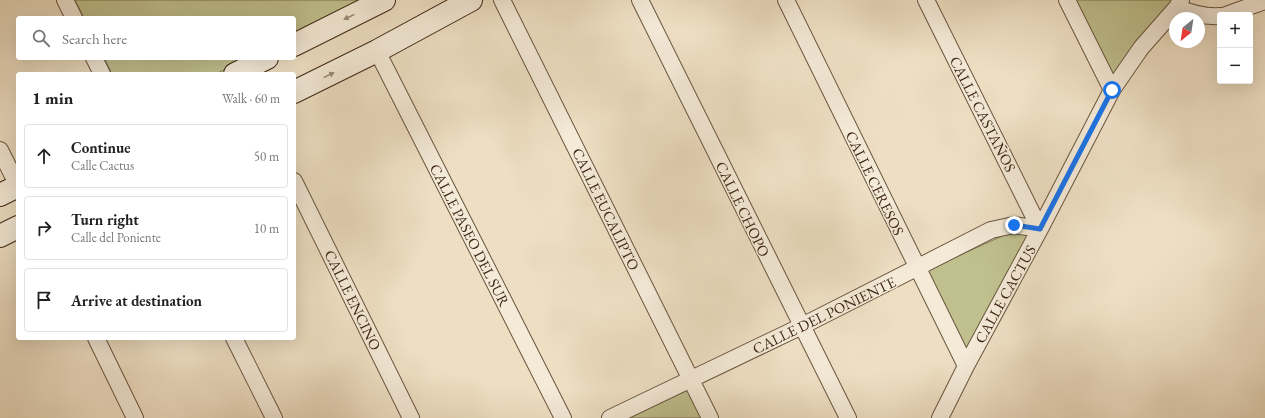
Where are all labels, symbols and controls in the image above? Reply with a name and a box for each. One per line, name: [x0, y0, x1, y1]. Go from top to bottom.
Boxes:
north arrow: [1169, 12, 1205, 48]
map controls: [1217, 12, 1253, 84]
button: +: [1217, 12, 1253, 48]
one-way arrow: [343, 14, 354, 20]
search box: [16, 16, 296, 60]
icon: search: [30, 27, 52, 49]
text: Search here: [62, 29, 127, 48]
button: −: [1217, 48, 1253, 84]
street label: CALLE CASTAÑOS: [946, 53, 1020, 175]
one-way arrow: [323, 72, 335, 78]
route start: [1103, 81, 1121, 99]
text: 1 min: [32, 87, 73, 109]
text: Walk · 60 m: [222, 90, 280, 107]
street label: CALLE CERESOS: [842, 128, 908, 238]
text: Continue: [71, 138, 131, 157]
icon: ahead: [33, 145, 55, 167]
street label: CALLE EUCALIPTO: [568, 145, 644, 273]
text: 50 m: [254, 148, 279, 165]
text: Calle Cactus: [71, 157, 134, 174]
street label: CALLE CHOPO: [712, 158, 774, 260]
street label: CALLE PASEO DEL SUR: [426, 161, 514, 310]
text: Turn right: [71, 210, 139, 229]
route end: [1005, 216, 1023, 234]
icon: right: [33, 217, 55, 239]
text: 10 m: [254, 220, 279, 237]
text: Calle del Poniente: [71, 229, 161, 246]
street label: CALLE CACTUS: [970, 242, 1040, 346]
street label: CALLE ENCINO: [320, 247, 386, 353]
street label: CALLE DEL PONIENTE: [749, 272, 899, 358]
icon: arrive: [33, 289, 55, 311]
text: Arrive at destination: [71, 291, 202, 310]

